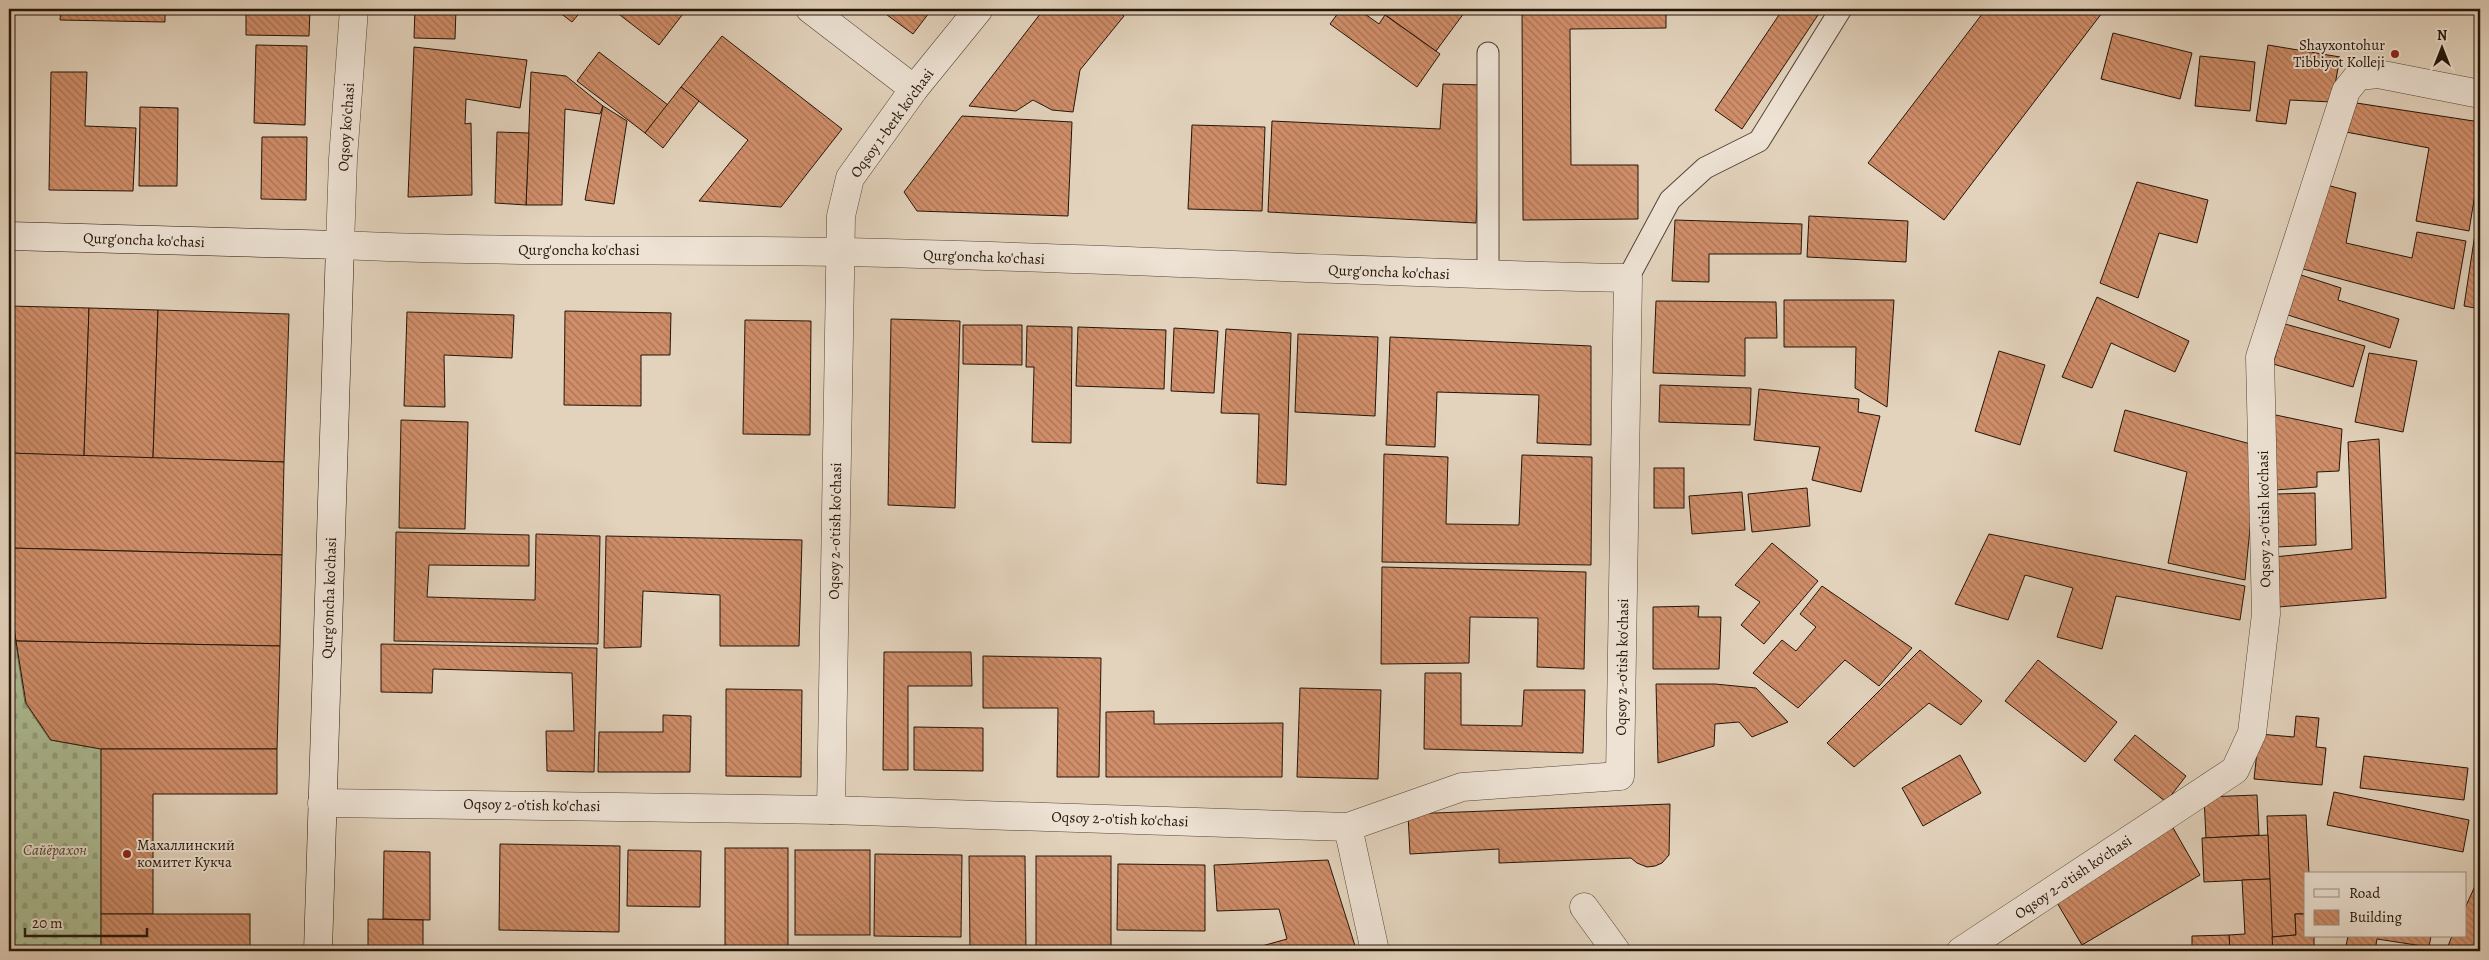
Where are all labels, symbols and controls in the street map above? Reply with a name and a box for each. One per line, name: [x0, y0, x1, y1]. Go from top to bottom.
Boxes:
north arrow: [2416, 22, 2466, 72]
text: N: [2437, 26, 2447, 45]
place label: Shayxontohur Tibbiyot Kolleji: [2293, 35, 2385, 72]
marker: Shayxontohur Tibbiyot Kolleji: [2389, 48, 2401, 60]
street label: Oqsoy 1-berk ko'chasi: [846, 64, 938, 182]
street label: Oqsoy ko'chasi: [333, 82, 359, 172]
street label: Qurg'oncha ko'chasi: [83, 228, 205, 252]
street label: Qurg'oncha ko'chasi: [518, 240, 640, 260]
street label: Qurg'oncha ko'chasi: [923, 245, 1045, 269]
street label: Qurg'oncha ko'chasi: [1328, 260, 1450, 284]
street label: Oqsoy 2-o'tish ko'chasi: [2253, 450, 2275, 588]
street label: Oqsoy 2-o'tish ko'chasi: [824, 462, 846, 600]
street label: Qurg'oncha ko'chasi: [317, 537, 341, 659]
street label: Oqsoy 2-o'tish ko'chasi: [1611, 598, 1633, 736]
street label: Oqsoy 2-o'tish ko'chasi: [463, 794, 601, 816]
street label: Oqsoy 2-o'tish ko'chasi: [1051, 807, 1189, 831]
street label: Oqsoy 2-o'tish ko'chasi: [2011, 830, 2135, 924]
place label: Махаллинский комитет Кукча: [137, 835, 235, 872]
park label: Сайёрахон: [23, 840, 87, 860]
marker: Махаллинский комитет Кукча: [121, 848, 133, 860]
legend: [2304, 872, 2466, 938]
text: Road: [2349, 883, 2381, 903]
scale bar: [25, 905, 148, 937]
text: Building: [2349, 907, 2402, 927]
text: 20 m: [32, 913, 63, 933]

